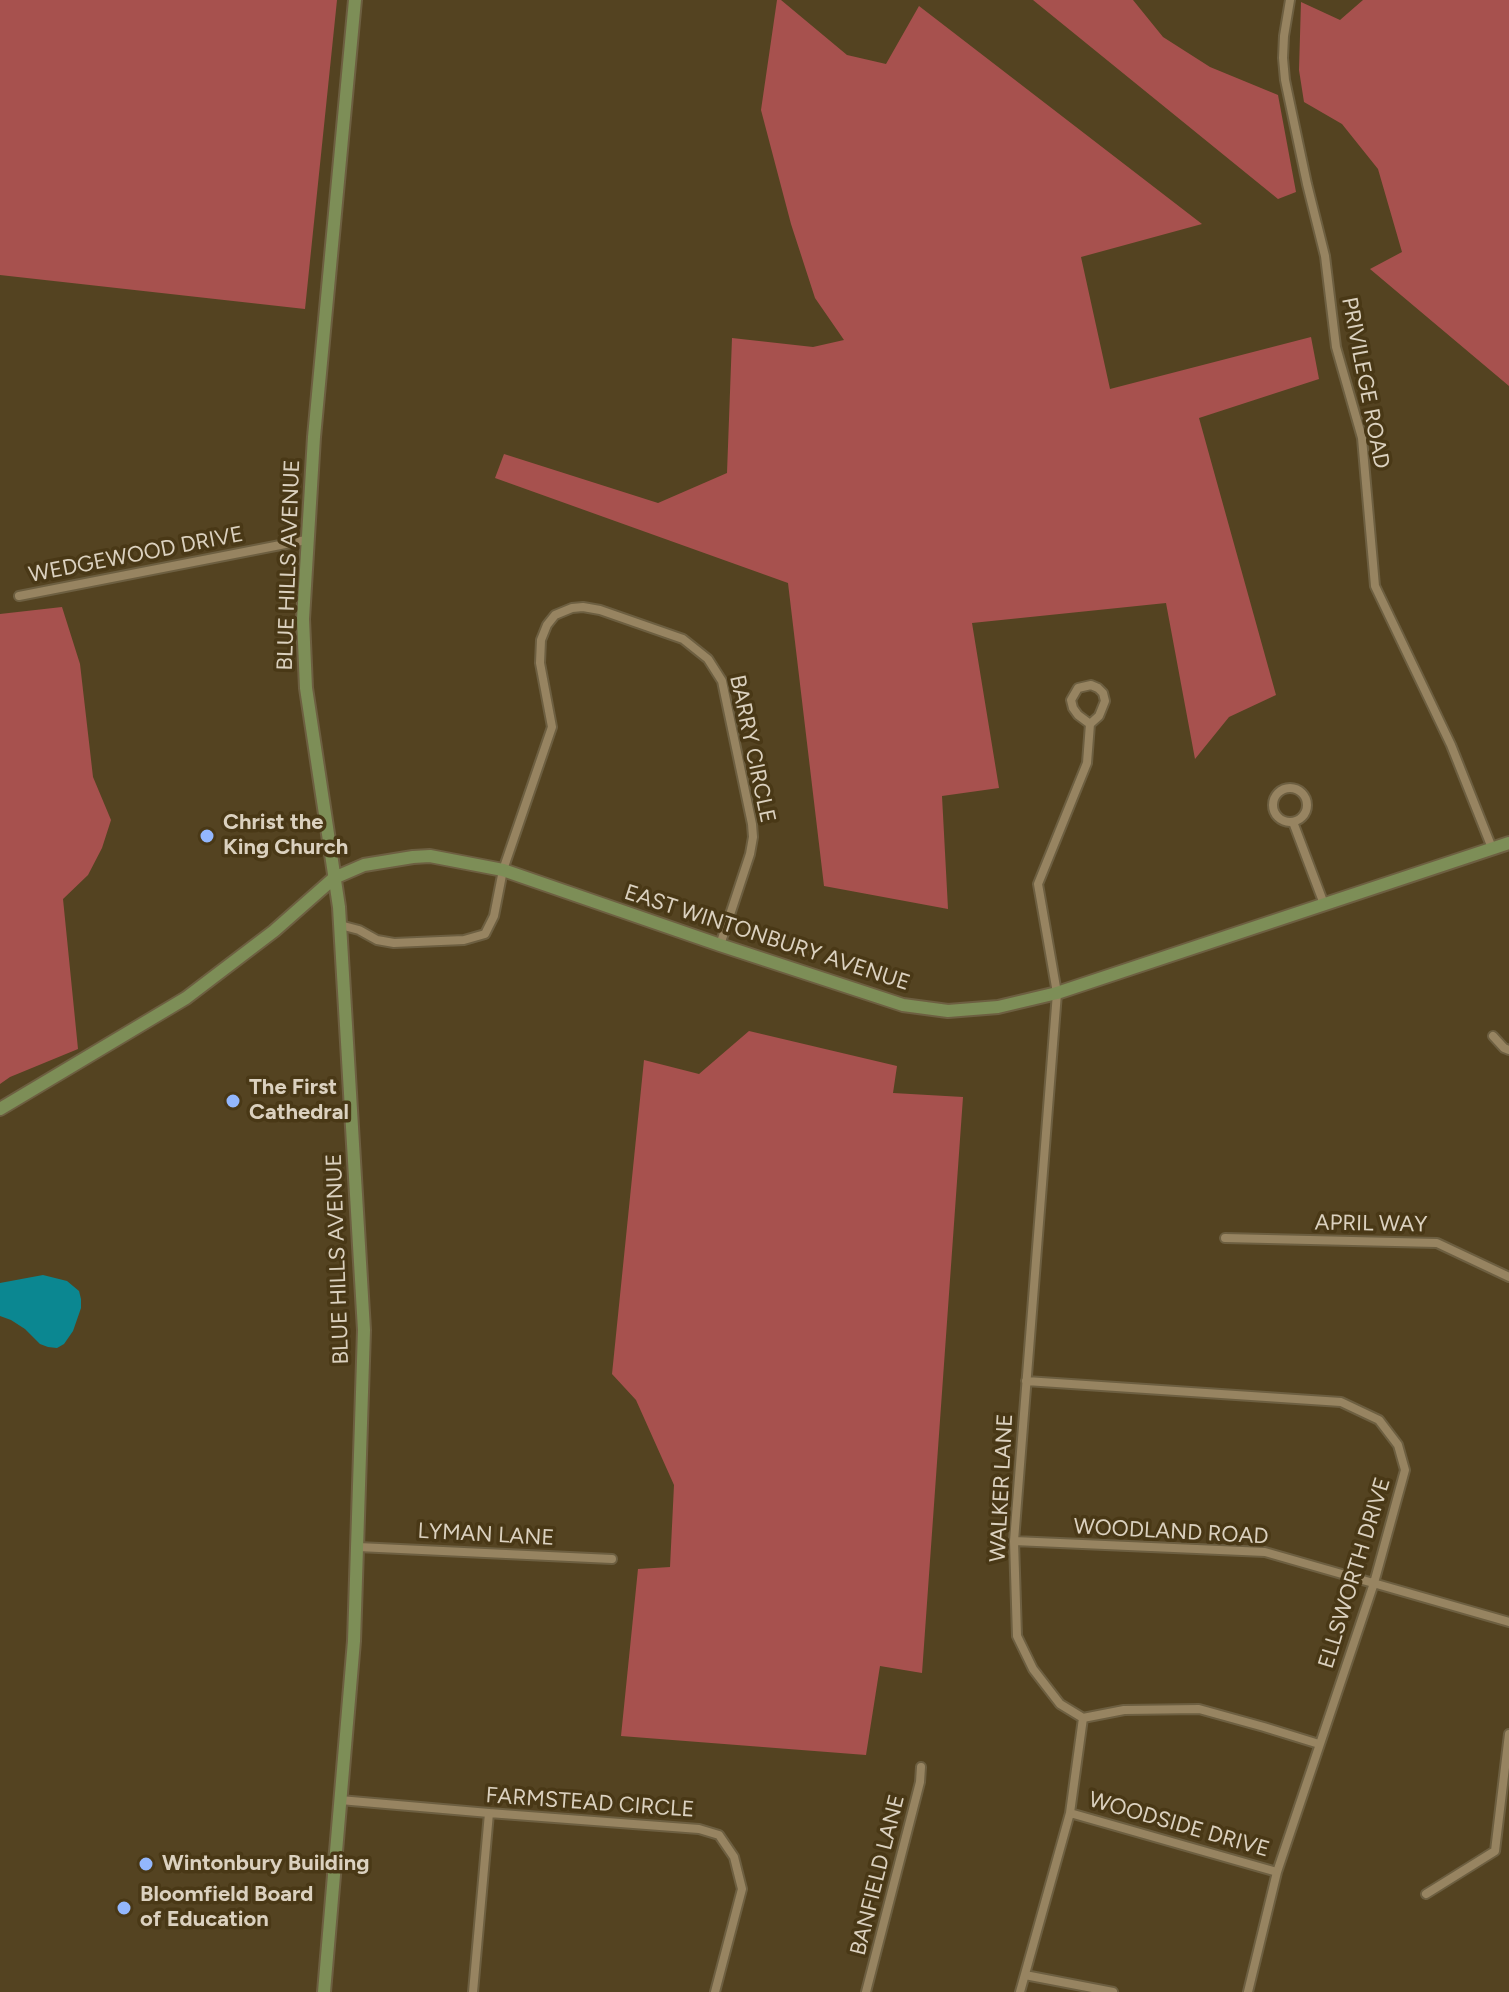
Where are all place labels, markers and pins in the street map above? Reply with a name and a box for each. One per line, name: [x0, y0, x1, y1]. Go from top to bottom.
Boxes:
place label: Christ the King Church: [223, 810, 348, 862]
marker: Christ the King Church: [198, 827, 216, 845]
place label: The First Cathedral: [249, 1075, 349, 1126]
marker: The First Cathedral: [224, 1092, 242, 1110]
place label: Wintonbury Building: [162, 1851, 369, 1877]
marker: Wintonbury Building: [137, 1855, 155, 1873]
place label: Bloomfield Board of Education: [140, 1882, 313, 1934]
marker: Bloomfield Board of Education: [115, 1899, 133, 1917]

